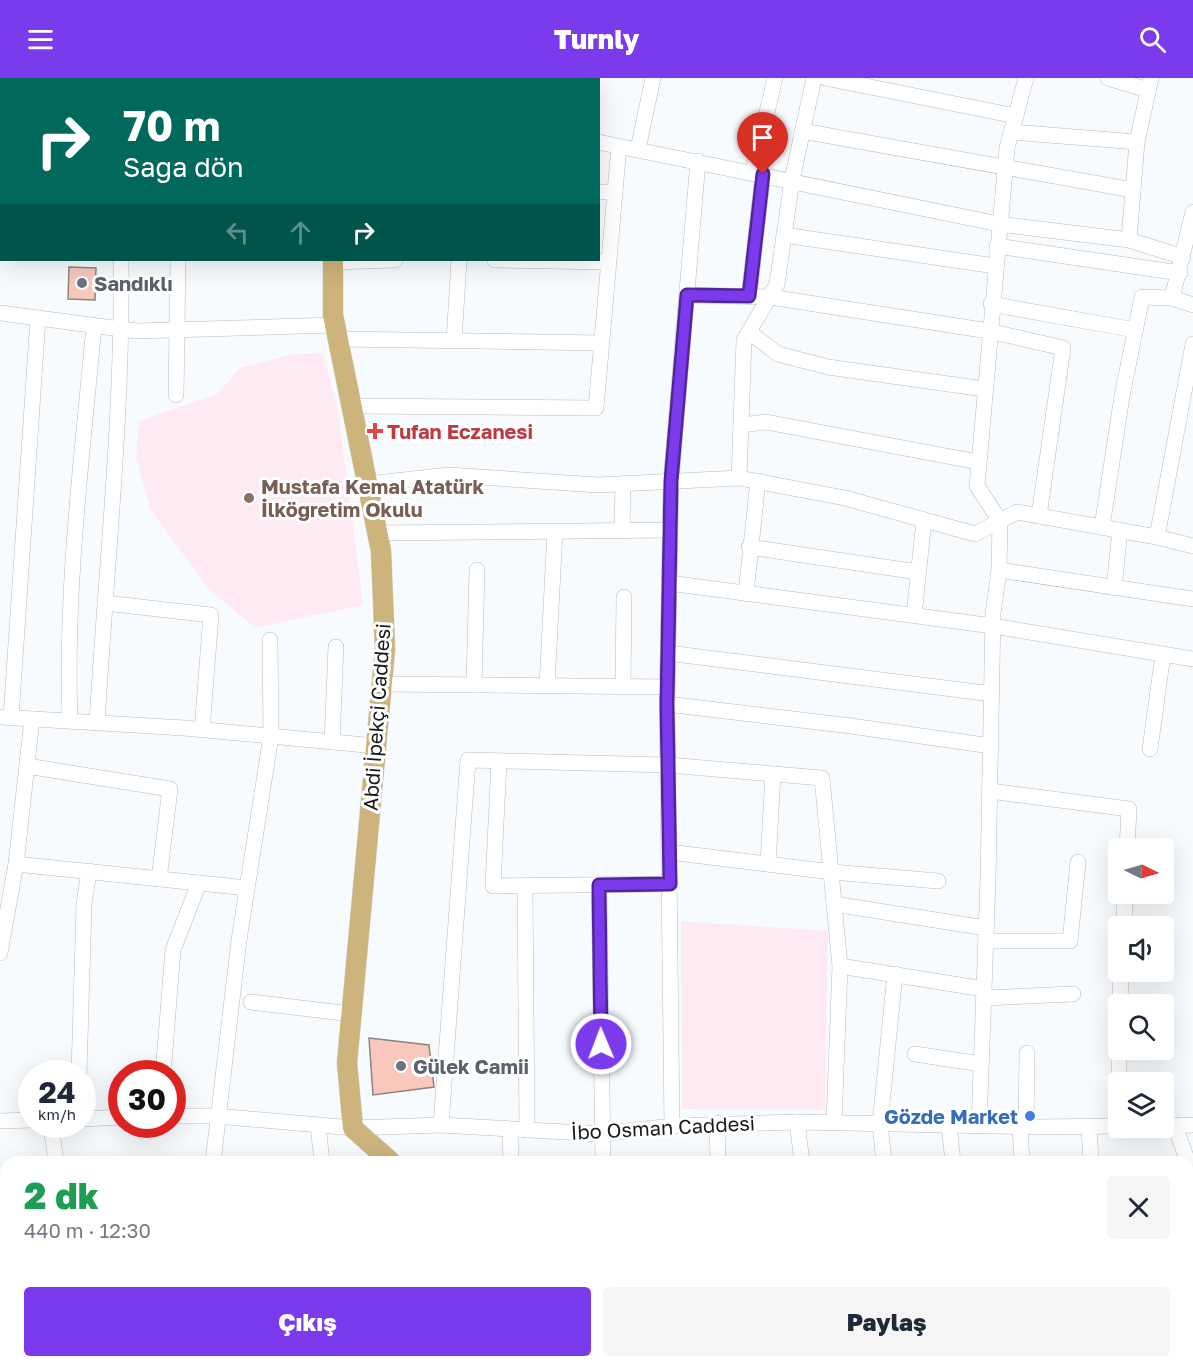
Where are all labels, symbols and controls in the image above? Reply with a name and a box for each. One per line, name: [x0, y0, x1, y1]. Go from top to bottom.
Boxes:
icon: menu: [24, 23, 57, 56]
text: Turnly: [554, 23, 639, 55]
icon: search: [1136, 23, 1169, 56]
text: 70 m: [123, 100, 220, 150]
icon: right: [24, 102, 102, 180]
pin: [737, 112, 788, 174]
icon: arrive: [746, 121, 779, 154]
text: Sağa dön: [123, 151, 244, 183]
icon: left: [221, 216, 254, 249]
icon: ahead: [284, 216, 317, 249]
icon: right: [347, 216, 380, 249]
place label: Sandıklı: [94, 271, 173, 295]
marker: Sandıklı: [75, 276, 89, 290]
place label: Tufan Eczanesi: [387, 419, 533, 443]
marker: Tufan Eczanesi: [368, 424, 382, 438]
place label: Mustafa Kemal Atatürk İlköğretim Okulu: [261, 474, 484, 521]
marker: Mustafa Kemal Atatürk İlköğretim Okulu: [242, 491, 256, 505]
street label: Abdi İpekçi Caddesi: [357, 623, 395, 811]
north arrow: [1108, 838, 1174, 904]
map controls: [1108, 838, 1174, 1138]
button: sound: [1108, 916, 1174, 982]
button: search: [1108, 994, 1174, 1060]
position arrow: [569, 1012, 633, 1076]
place label: Gülek Camii: [413, 1054, 529, 1078]
marker: Gülek Camii: [394, 1059, 408, 1073]
speed limit sign: 30: [108, 1060, 186, 1138]
button: layers: [1108, 1072, 1174, 1138]
text: 24: [38, 1074, 76, 1110]
place label: Gözde Market: [884, 1104, 1018, 1128]
text: km/h: [38, 1105, 76, 1123]
marker: Gözde Market: [1023, 1109, 1037, 1123]
street label: İbo Osman Caddesi: [570, 1110, 756, 1144]
text: 2 dk: [24, 1174, 98, 1217]
button: close: [1107, 1176, 1170, 1239]
text: 440 m · 12:30: [24, 1218, 151, 1242]
button: Çıkış: [24, 1287, 591, 1356]
button: Paylaş: [603, 1287, 1170, 1356]

